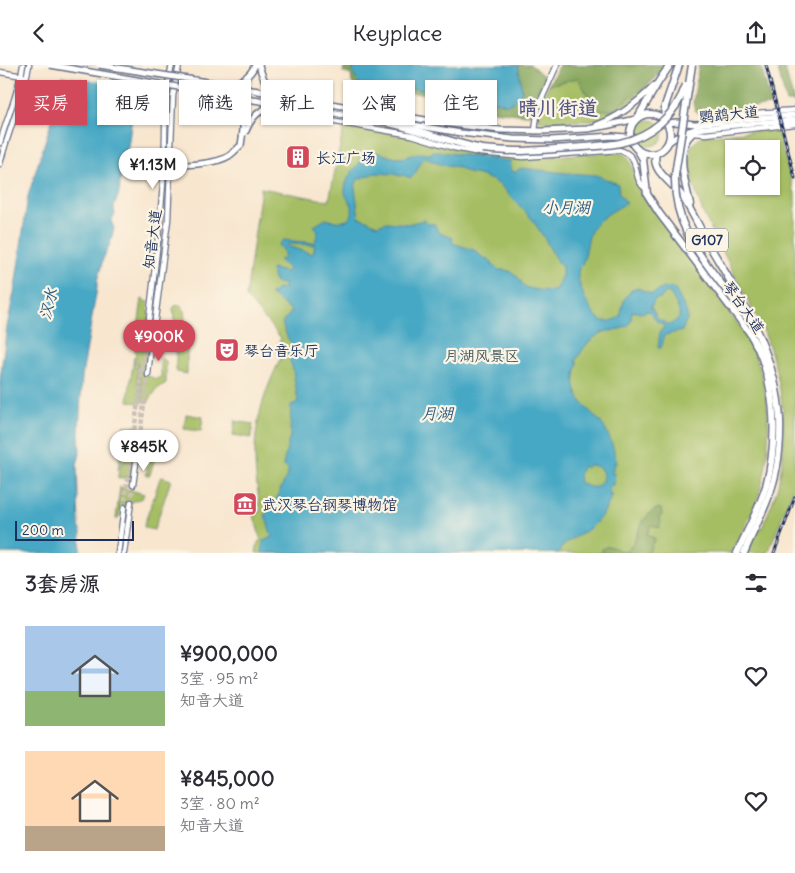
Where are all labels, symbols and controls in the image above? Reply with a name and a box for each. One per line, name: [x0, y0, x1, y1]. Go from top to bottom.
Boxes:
icon: back: [25, 19, 53, 47]
text: Keyplace: [353, 19, 442, 47]
icon: share: [742, 19, 770, 47]
chip: 买房: [15, 80, 87, 125]
chip: 租房: [97, 80, 169, 125]
chip: 筛选: [179, 80, 251, 125]
chip: 新上: [261, 80, 333, 125]
chip: 公寓: [343, 80, 415, 125]
chip: 住宅: [425, 80, 497, 125]
district label: 晴川街道: [518, 95, 598, 120]
street label: 鹦鹉大道: [698, 101, 760, 127]
map controls: [725, 140, 780, 195]
button: locate: [725, 140, 780, 195]
building icon: 长江广场: [285, 144, 311, 170]
pin: ¥1.13M: [112, 147, 194, 190]
place label: 长江广场: [316, 148, 376, 167]
text: ¥1.13M: [130, 154, 176, 174]
water label: 小月湖: [542, 197, 592, 217]
street label: 知音大道: [139, 208, 165, 270]
road number: G107: [686, 229, 728, 251]
street label: 琴台大道: [719, 277, 769, 337]
water label: 汉水: [34, 285, 62, 322]
pin: ¥900K: [124, 319, 194, 362]
text: ¥900K: [134, 326, 184, 346]
theatre icon: 琴台音乐厅: [214, 337, 240, 363]
place label: 琴台音乐厅: [244, 341, 319, 360]
park label: 月湖风景区: [444, 346, 520, 365]
water label: 月湖: [421, 403, 455, 423]
pin: ¥845K: [109, 429, 179, 472]
text: ¥845K: [121, 436, 167, 456]
museum icon: 武汉琴台钢琴博物馆: [232, 491, 258, 517]
place label: 武汉琴台钢琴博物馆: [262, 495, 397, 514]
scale bar: [15, 518, 134, 541]
text: 200 m: [22, 521, 64, 539]
icon: filters: [742, 569, 770, 597]
text: 3套房源: [25, 570, 100, 597]
text: ¥900,000: [180, 640, 278, 667]
icon: home: [65, 646, 125, 706]
icon: heart: [742, 662, 770, 690]
text: 3室 · 95 m²: [180, 668, 258, 688]
text: 知音大道: [180, 690, 244, 710]
text: ¥845,000: [180, 765, 274, 792]
icon: home: [65, 771, 125, 831]
icon: heart: [742, 787, 770, 815]
text: 3室 · 80 m²: [180, 793, 260, 813]
text: 知音大道: [180, 815, 244, 835]

